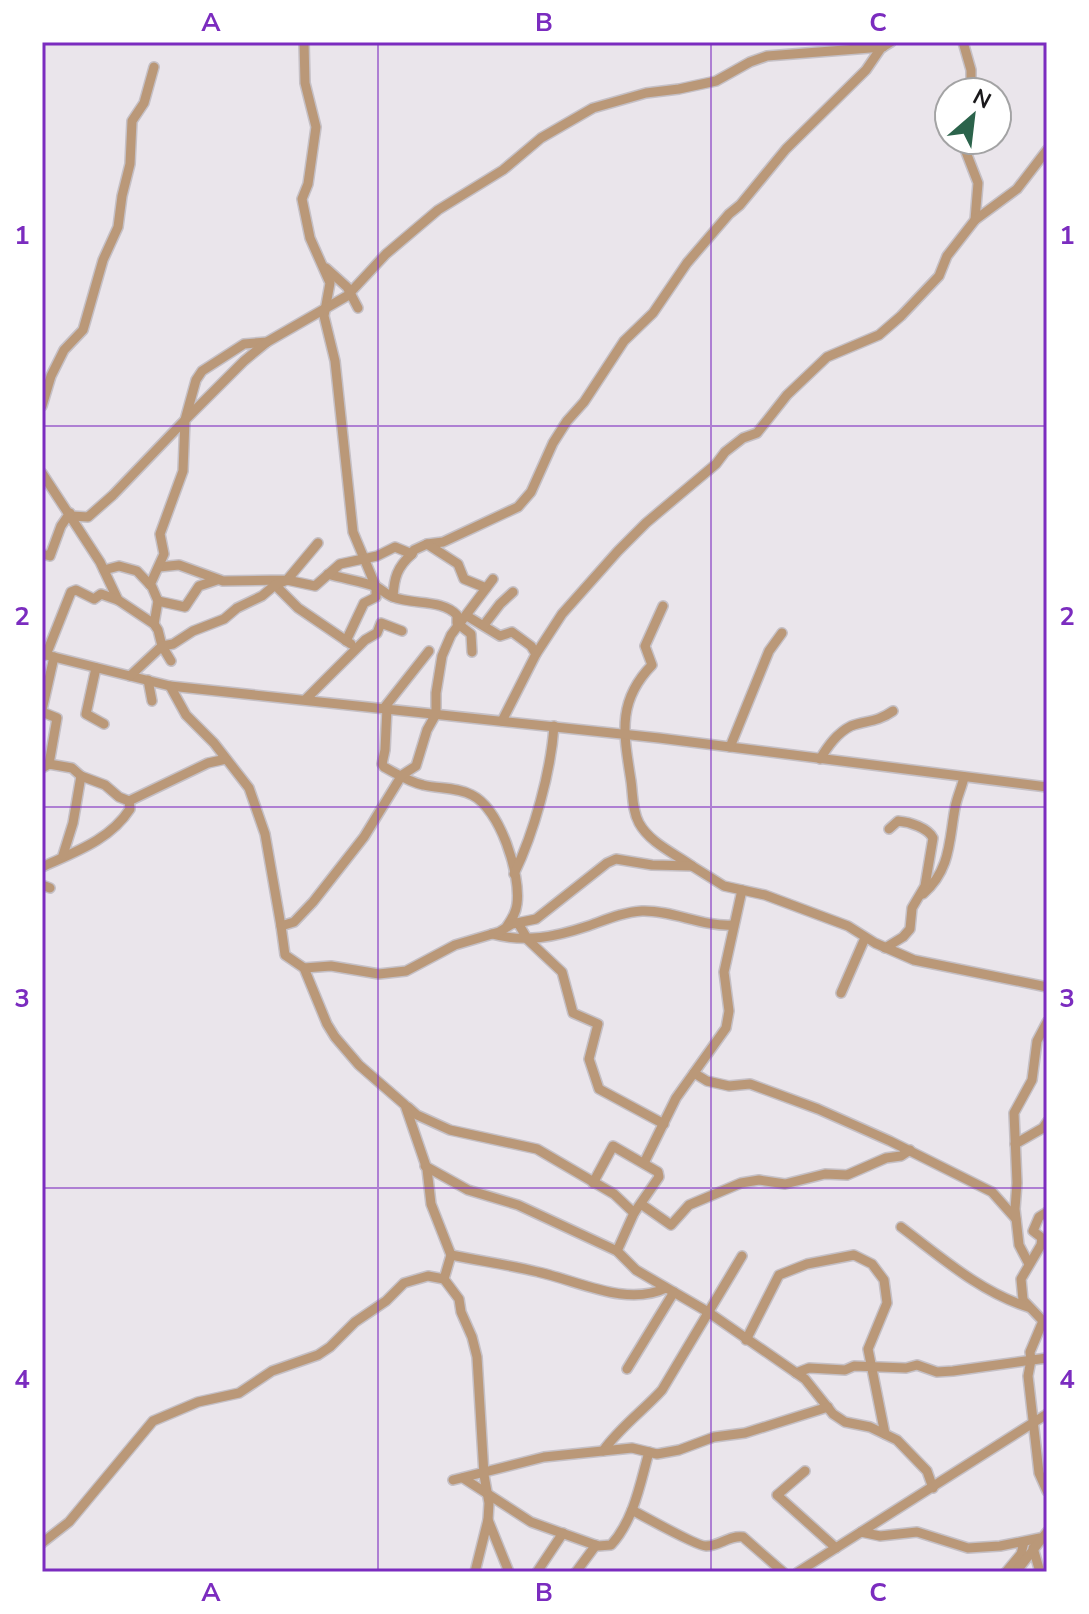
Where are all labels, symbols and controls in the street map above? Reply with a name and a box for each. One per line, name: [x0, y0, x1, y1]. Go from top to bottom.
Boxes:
text: A: [201, 5, 221, 40]
text: B: [535, 5, 553, 40]
text: C: [869, 5, 887, 40]
north arrow: [933, 76, 1013, 156]
text: N: [968, 82, 996, 116]
text: 1: [14, 218, 30, 253]
text: 1: [1059, 218, 1075, 253]
text: 2: [14, 599, 30, 634]
text: 2: [1059, 599, 1075, 634]
text: 3: [14, 981, 30, 1016]
text: 3: [1059, 981, 1075, 1016]
text: 4: [14, 1362, 30, 1397]
text: 4: [1059, 1362, 1075, 1397]
text: A: [201, 1575, 221, 1610]
text: B: [535, 1575, 553, 1610]
text: C: [869, 1575, 887, 1610]

